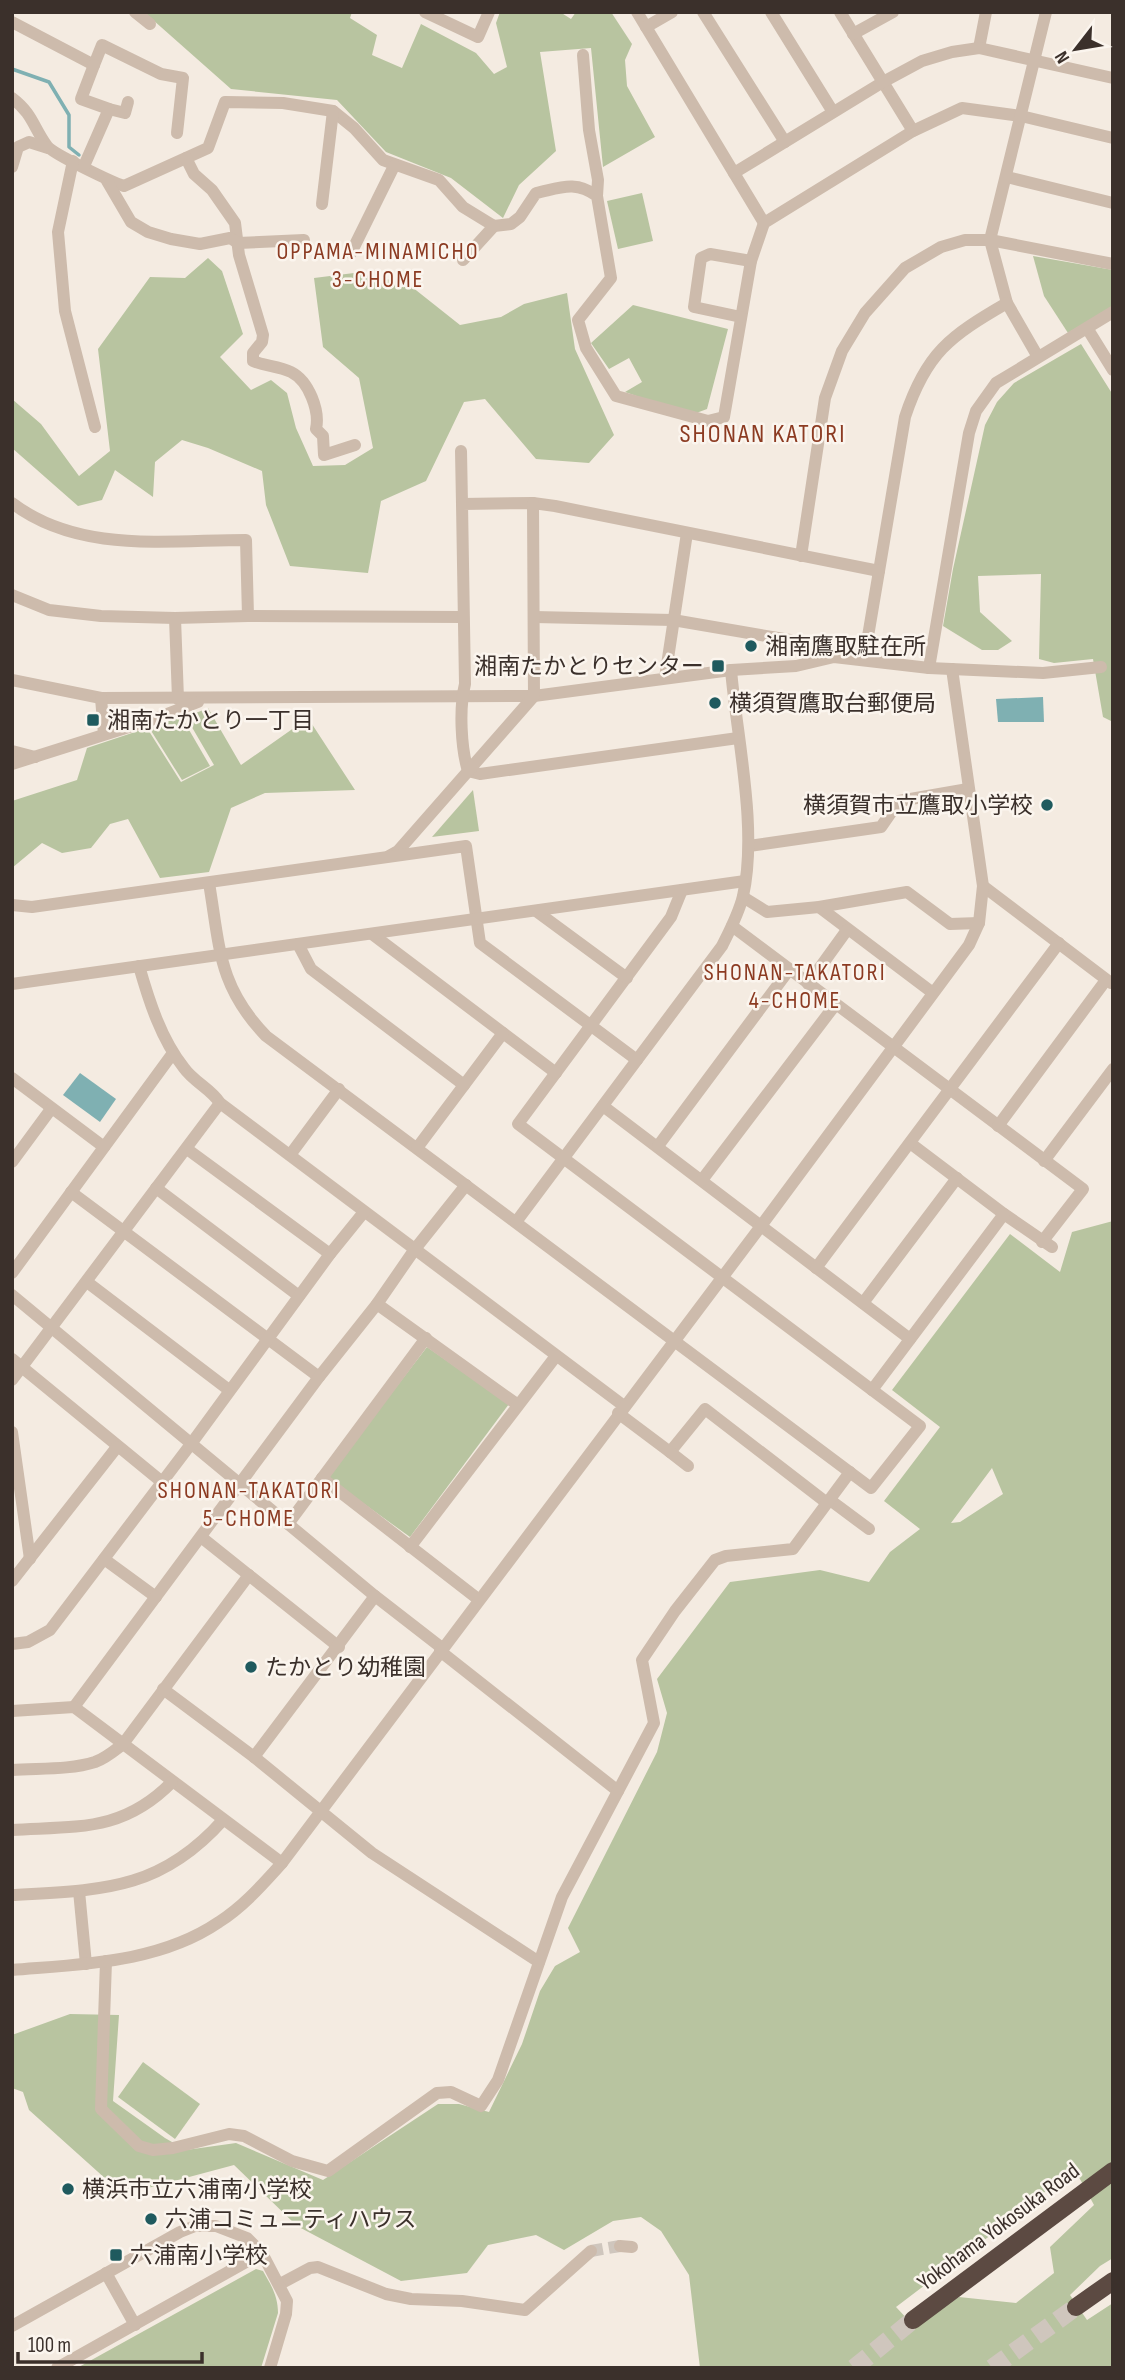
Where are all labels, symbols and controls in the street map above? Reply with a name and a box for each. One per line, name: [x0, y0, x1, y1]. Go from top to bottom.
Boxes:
north arrow: [1041, 14, 1111, 84]
text: N: [1050, 47, 1075, 67]
district label: OPPAMA-MINAMICHO 3-CHOME: [276, 237, 480, 294]
district label: SHONAN KATORI: [679, 419, 847, 450]
place label: 湘南鷹取駐在所: [765, 633, 926, 661]
marker: 湘南鷹取駐在所: [743, 638, 759, 654]
place label: 湘南たかとりセンター: [474, 653, 704, 681]
marker: 湘南たかとりセンター: [710, 658, 726, 674]
place label: 横須賀鷹取台郵便局: [729, 690, 936, 718]
marker: 横須賀鷹取台郵便局: [707, 695, 723, 711]
place label: 湘南たかとり一丁目: [107, 707, 314, 735]
marker: 湘南たかとり一丁目: [85, 712, 101, 728]
place label: 横須賀市立鷹取小学校: [803, 792, 1033, 820]
marker: 横須賀市立鷹取小学校: [1039, 797, 1055, 813]
district label: SHONAN-TAKATORI 4-CHOME: [703, 958, 887, 1015]
district label: SHONAN-TAKATORI 5-CHOME: [157, 1476, 341, 1533]
place label: たかとり幼稚園: [265, 1654, 426, 1682]
marker: たかとり幼稚園: [243, 1659, 259, 1675]
street label: Yokohama Yokosuka Road: [912, 2157, 1085, 2297]
place label: 横浜市立六浦南小学校: [82, 2176, 312, 2204]
marker: 横浜市立六浦南小学校: [60, 2181, 76, 2197]
place label: 六浦コミュニティハウス: [165, 2206, 417, 2234]
marker: 六浦コミュニティハウス: [143, 2211, 159, 2227]
place label: 六浦南小学校: [130, 2242, 268, 2270]
marker: 六浦南小学校: [108, 2247, 124, 2263]
scale bar: [18, 2320, 201, 2364]
text: 100 m: [28, 2333, 71, 2358]

